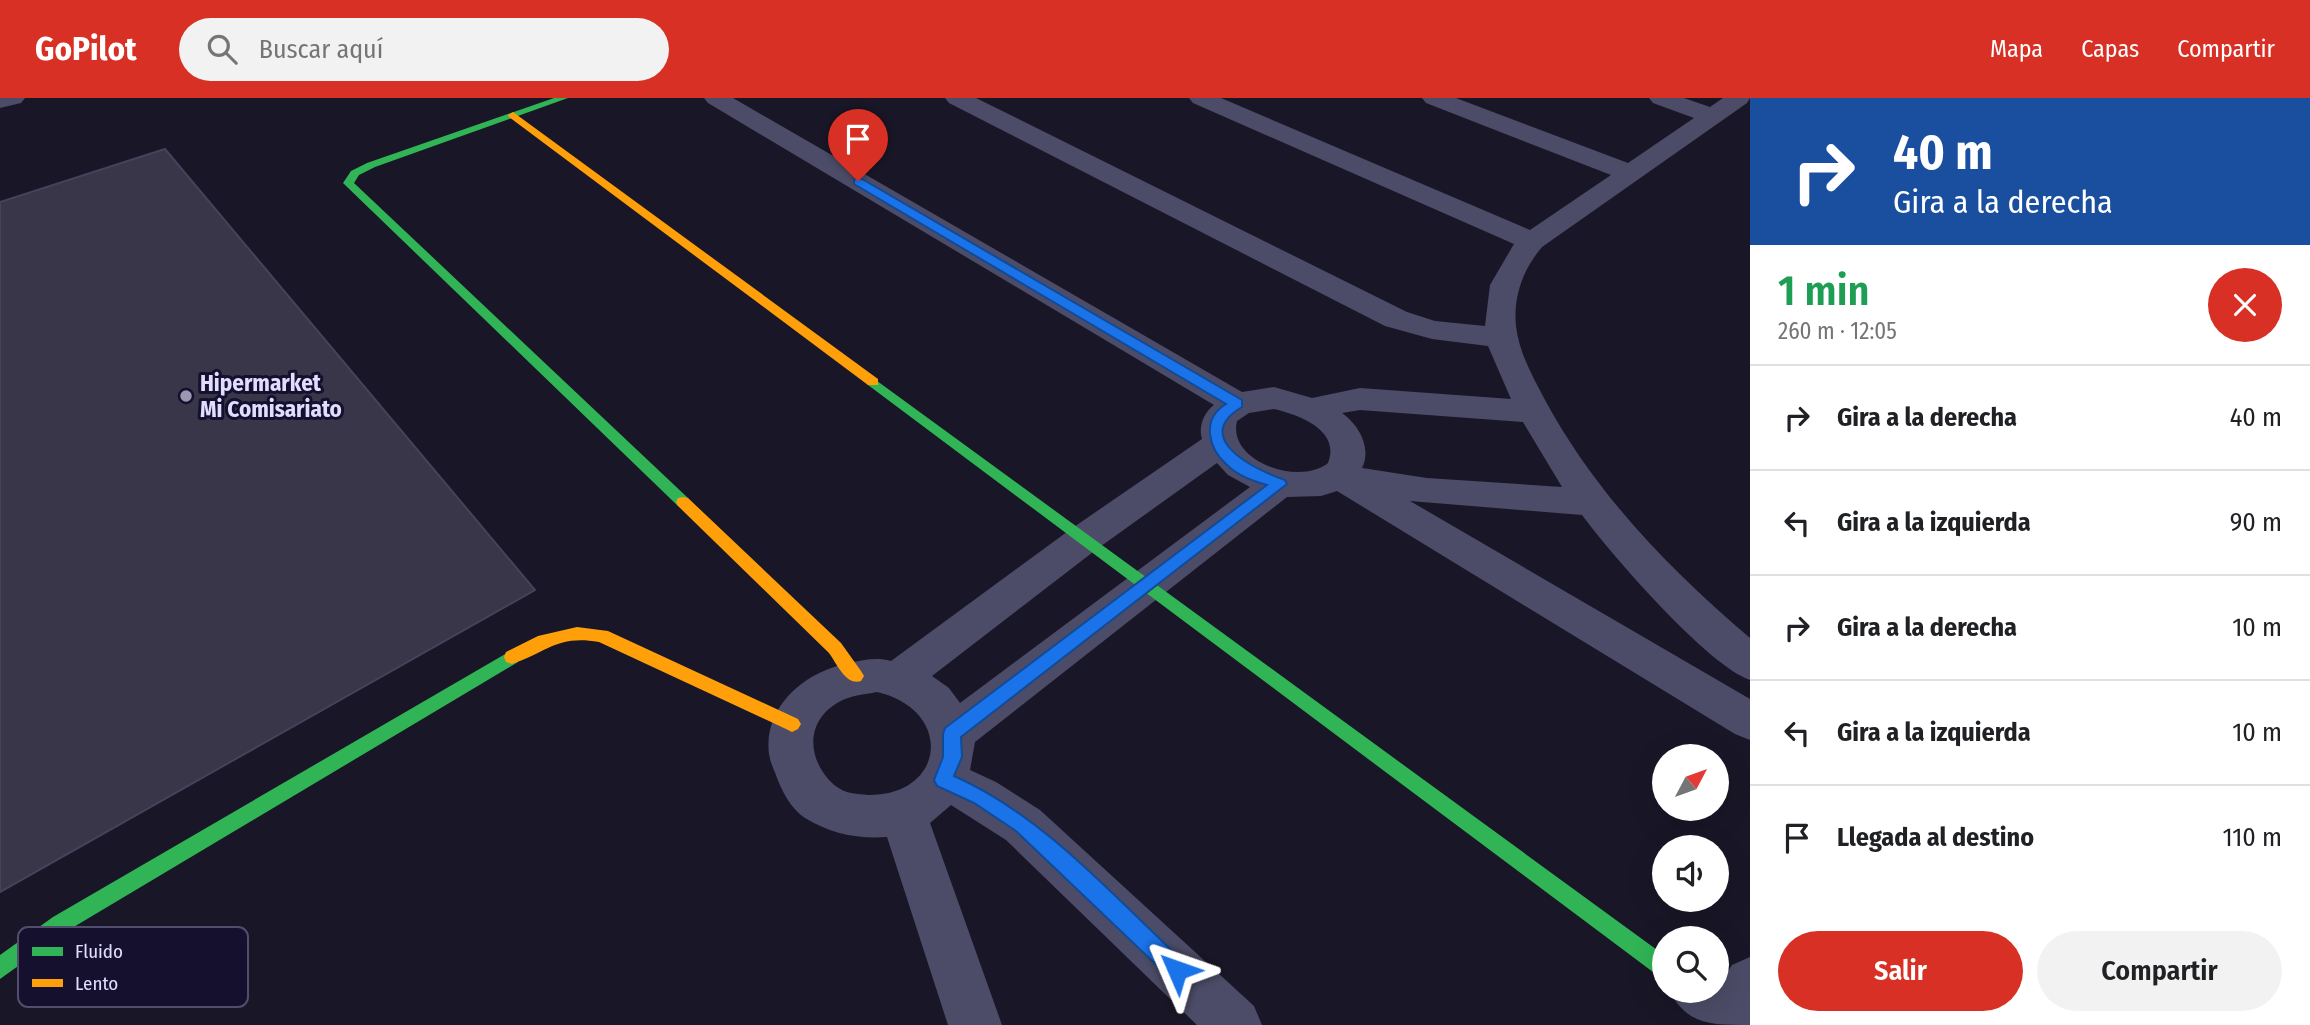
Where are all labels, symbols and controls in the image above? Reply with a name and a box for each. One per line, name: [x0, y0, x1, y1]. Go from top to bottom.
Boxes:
search box: [179, 18, 669, 81]
text: GoPilot: [35, 29, 137, 69]
icon: search: [203, 30, 241, 68]
text: Buscar aquí: [259, 34, 383, 65]
text: Mapa: [1990, 35, 2043, 63]
text: Capas: [2081, 35, 2139, 63]
text: Compartir: [2177, 35, 2275, 63]
pin: [828, 109, 888, 181]
icon: arrive: [839, 120, 877, 158]
text: 40 m: [1893, 123, 1993, 182]
icon: right: [1778, 126, 1869, 217]
text: Gira a la derecha: [1893, 183, 2113, 221]
text: 1 min: [1778, 266, 1869, 316]
button: close: [2208, 268, 2282, 342]
text: 260 m · 12:05: [1778, 317, 1897, 345]
place label: Hipermarket Mi Comisariato: [200, 369, 342, 423]
marker: Hipermarket Mi Comisariato: [178, 388, 194, 404]
icon: right: [1778, 399, 1816, 437]
text: Gira a la derecha: [1837, 402, 2017, 433]
text: 40 m: [2230, 402, 2282, 433]
icon: left: [1778, 504, 1816, 542]
text: Gira a la izquierda: [1837, 507, 2031, 538]
text: 90 m: [2230, 507, 2282, 538]
icon: right: [1778, 609, 1816, 647]
text: Gira a la derecha: [1837, 612, 2017, 643]
text: 10 m: [2232, 612, 2282, 643]
icon: left: [1778, 714, 1816, 752]
text: Gira a la izquierda: [1837, 717, 2031, 748]
text: 10 m: [2232, 717, 2282, 748]
north arrow: [1652, 744, 1729, 821]
map controls: [1652, 744, 1729, 1003]
icon: arrive: [1778, 819, 1816, 857]
text: Llegada al destino: [1837, 822, 2034, 853]
text: 110 m: [2222, 822, 2282, 853]
button: sound: [1652, 835, 1729, 912]
button: search: [1652, 926, 1729, 1003]
legend: [18, 927, 248, 1007]
button: Salir: [1778, 931, 2023, 1011]
button: Compartir: [2037, 931, 2282, 1011]
position arrow: [1140, 933, 1214, 1007]
text: Fluido: [75, 940, 123, 963]
text: Lento: [75, 972, 118, 995]

